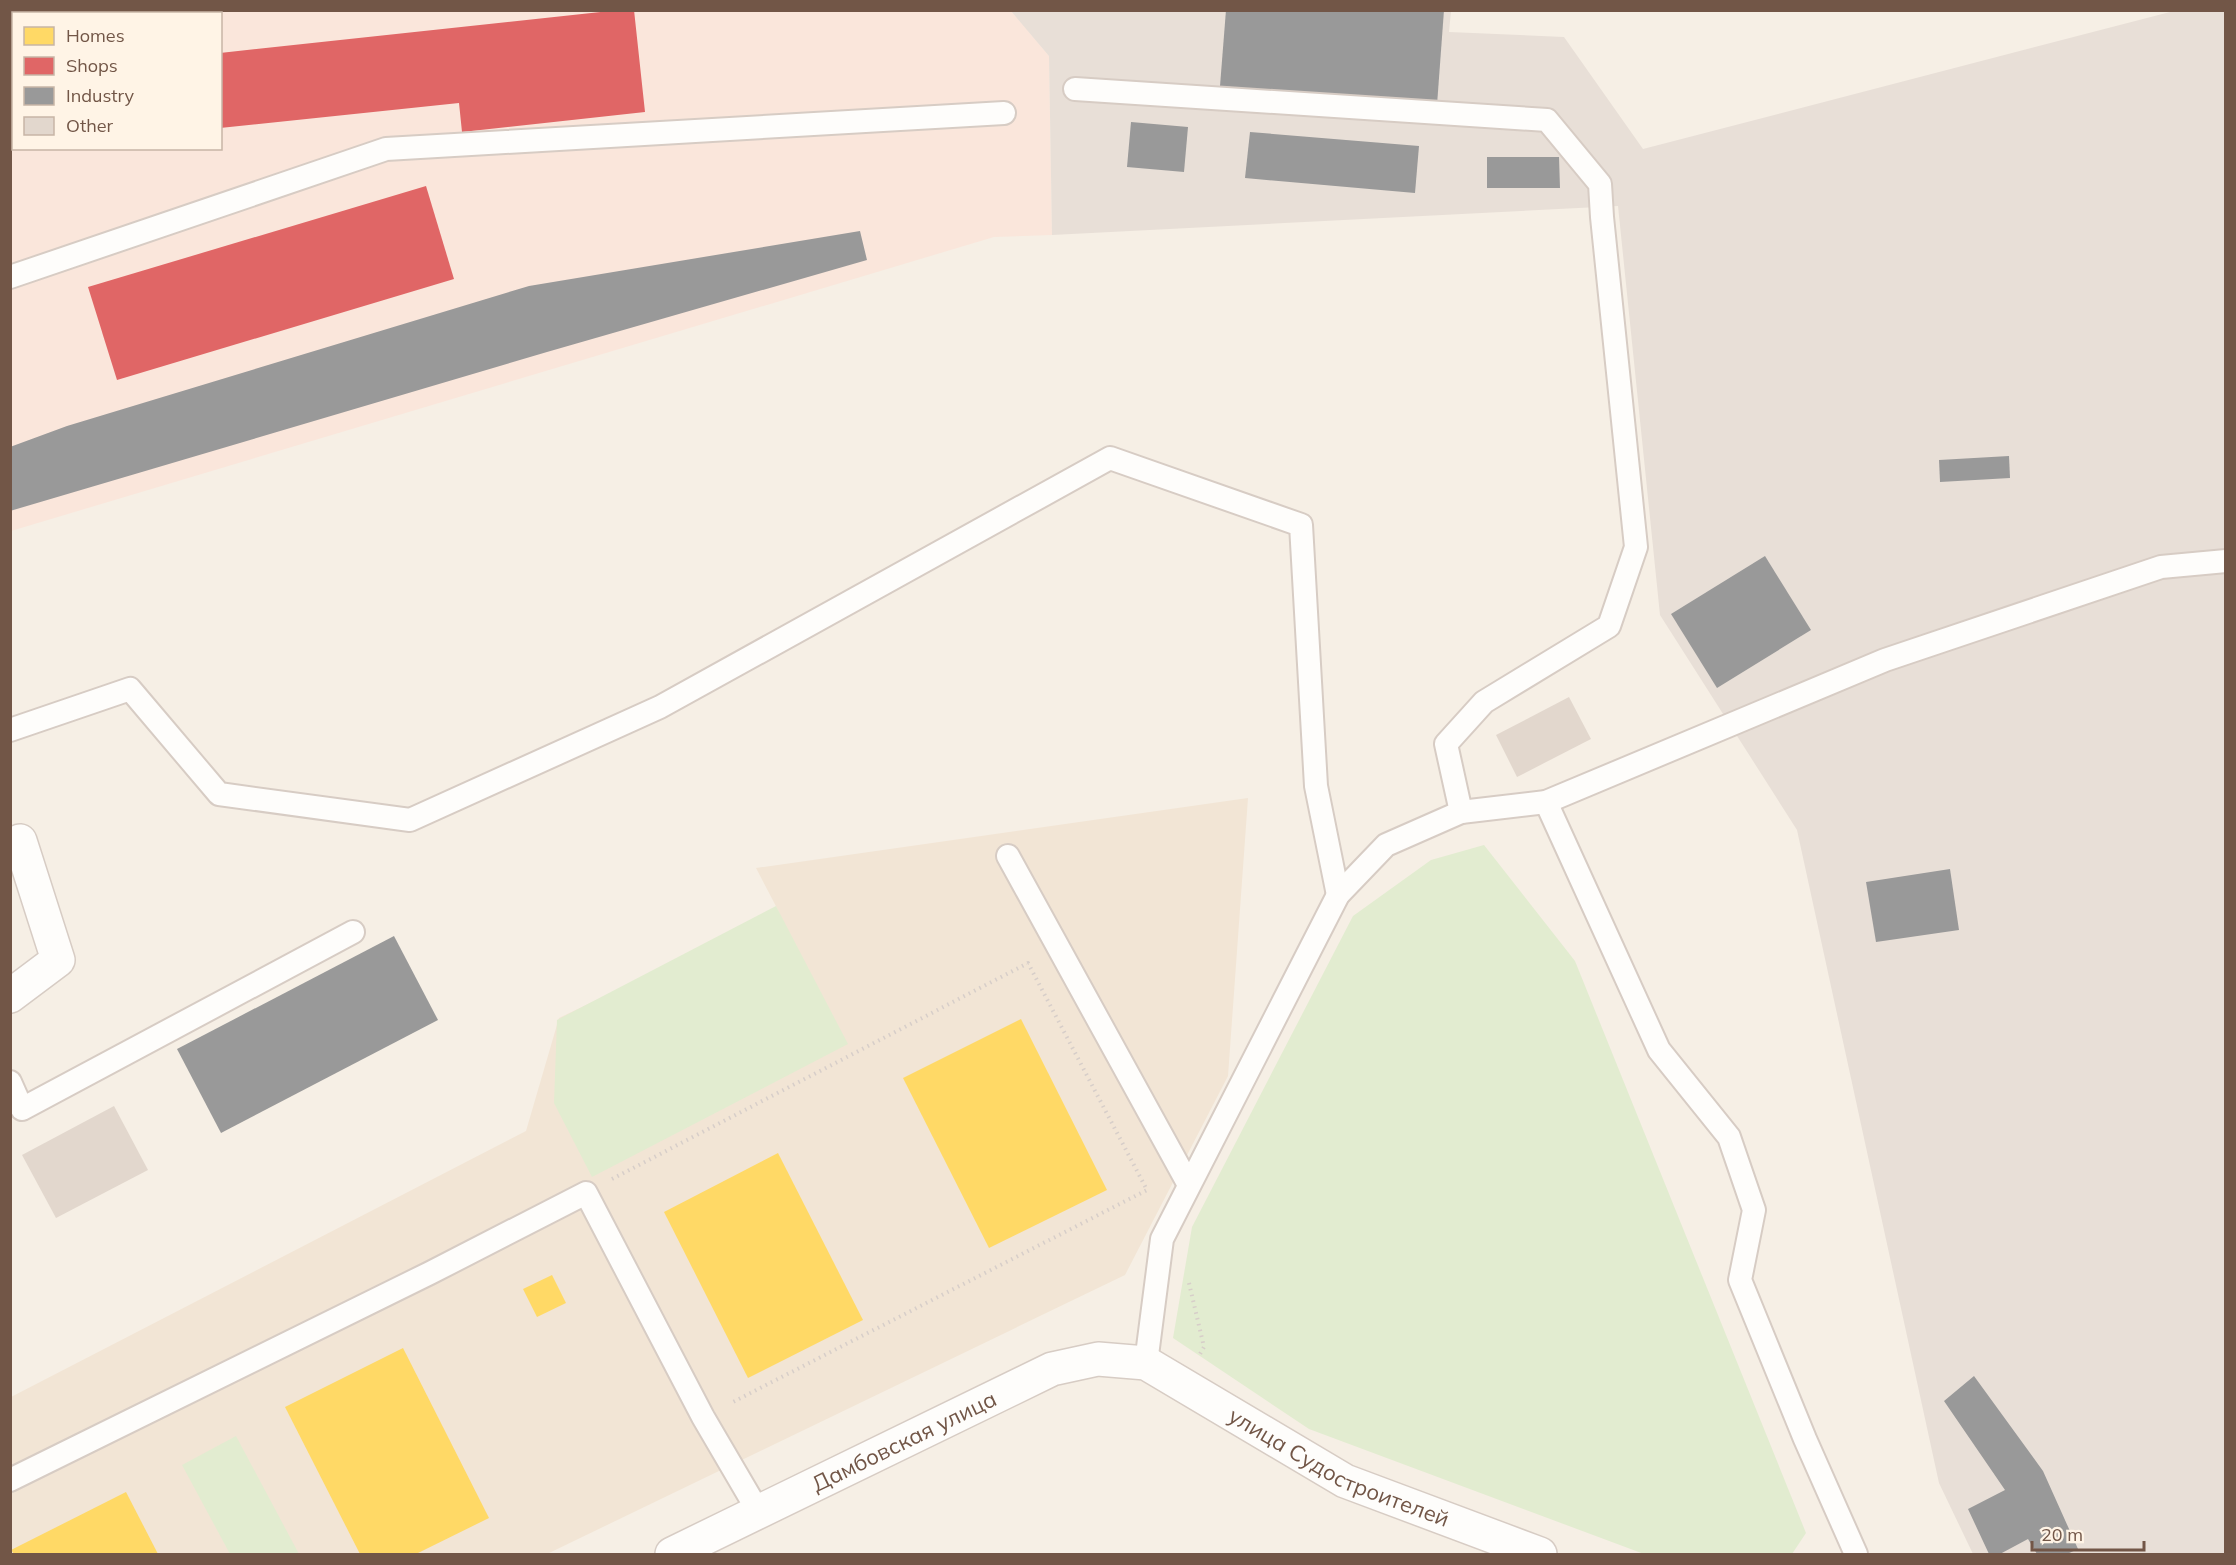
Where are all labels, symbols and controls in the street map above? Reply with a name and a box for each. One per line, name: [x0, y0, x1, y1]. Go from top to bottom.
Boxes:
legend: [12, 12, 222, 150]
text: Homes: [66, 24, 125, 47]
text: Shops: [66, 54, 118, 77]
text: Industry: [66, 84, 135, 107]
text: Other: [66, 114, 114, 137]
street label: Дамбовская улица: [807, 1384, 1001, 1498]
street label: улица Судостроителей: [1224, 1401, 1453, 1533]
scale bar: [2032, 1514, 2144, 1552]
text: 20 m: [2041, 1523, 2083, 1546]

